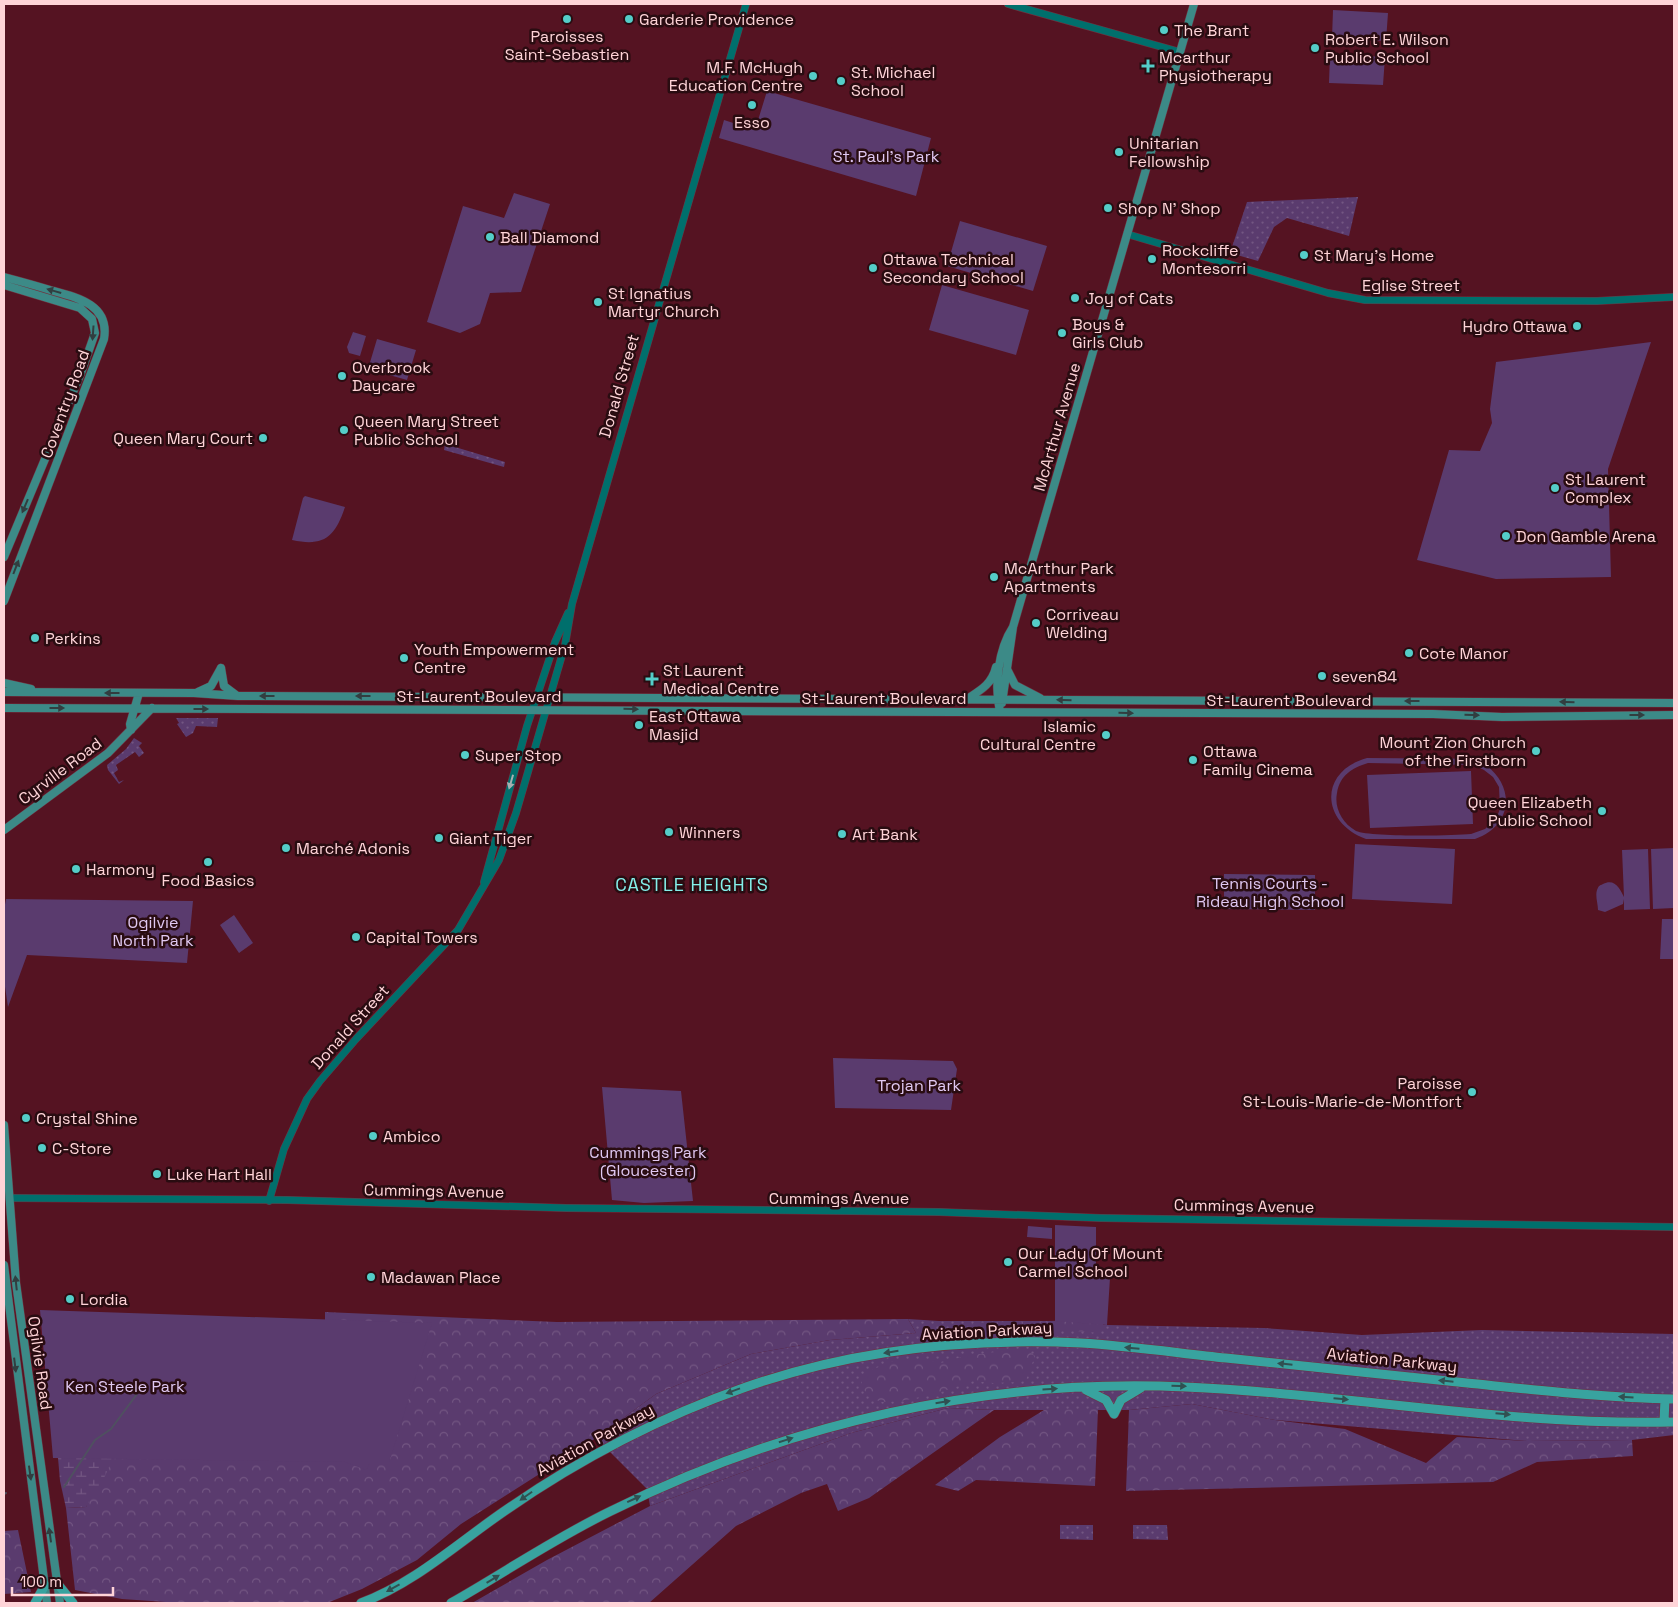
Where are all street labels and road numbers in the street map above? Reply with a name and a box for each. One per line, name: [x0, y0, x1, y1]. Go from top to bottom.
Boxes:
street label: Eglise Street: [1362, 275, 1460, 296]
street label: Donald Street: [594, 332, 644, 440]
street label: Coventry Road: [36, 347, 94, 461]
street label: McArthur Avenue: [1029, 360, 1085, 494]
street label: St-Laurent Boulevard: [397, 686, 561, 707]
street label: St-Laurent Boulevard: [802, 688, 966, 709]
street label: St-Laurent Boulevard: [1207, 690, 1371, 711]
street label: Cyrville Road: [14, 733, 106, 809]
street label: Donald Street: [306, 980, 394, 1074]
street label: Cummings Avenue: [364, 1179, 504, 1203]
street label: Cummings Avenue: [769, 1188, 909, 1209]
street label: Cummings Avenue: [1174, 1194, 1314, 1218]
street label: Ogilvie Road: [23, 1315, 57, 1411]
street label: Aviation Parkway: [921, 1317, 1053, 1345]
street label: Aviation Parkway: [1326, 1343, 1458, 1377]
street label: Aviation Parkway: [533, 1399, 657, 1481]

